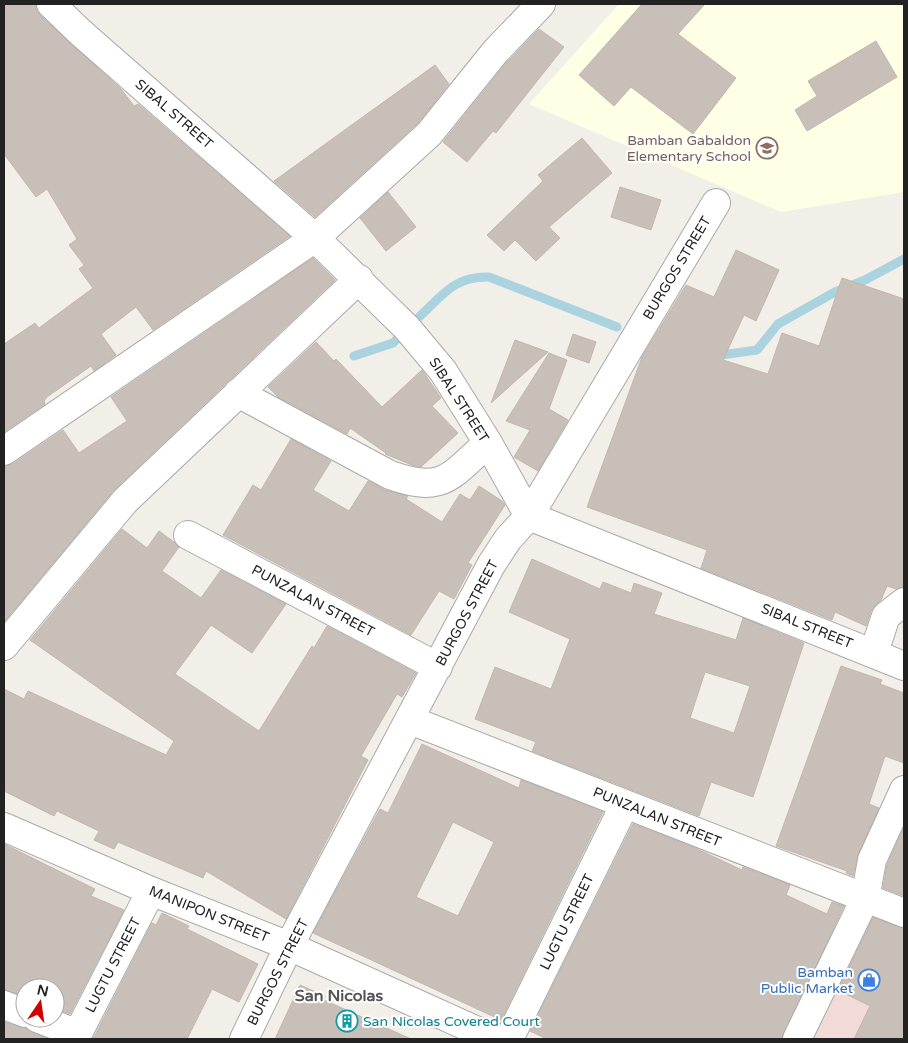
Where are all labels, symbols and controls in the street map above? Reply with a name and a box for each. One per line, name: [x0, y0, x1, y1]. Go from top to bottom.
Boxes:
street label: SIBAL STREET: [132, 76, 217, 153]
place label: Bamban Gabaldon Elementary School: [627, 132, 751, 165]
school or university icon: Bamban Gabaldon Elementary School: [755, 136, 779, 160]
street label: BURGOS STREET: [639, 213, 715, 323]
street label: SIBAL STREET: [425, 354, 493, 446]
street label: BURGOS STREET: [432, 557, 502, 669]
street label: PUNZALAN STREET: [249, 561, 378, 641]
street label: SIBAL STREET: [759, 600, 856, 652]
street label: PUNZALAN STREET: [590, 784, 724, 851]
street label: LUGTU STREET: [536, 871, 598, 973]
street label: MANIPON STREET: [147, 882, 272, 946]
street label: LUGTU STREET: [82, 914, 145, 1016]
street label: BURGOS STREET: [244, 915, 312, 1028]
place label: Bamban Public Market: [761, 964, 854, 997]
shop icon: Bamban Public Market: [857, 968, 881, 992]
north arrow: [15, 978, 65, 1028]
text: N: [35, 981, 50, 1000]
district label: San Nicolas: [295, 986, 383, 1006]
building icon: San Nicolas Covered Court: [335, 1009, 359, 1033]
place label: San Nicolas Covered Court: [363, 1013, 540, 1030]

